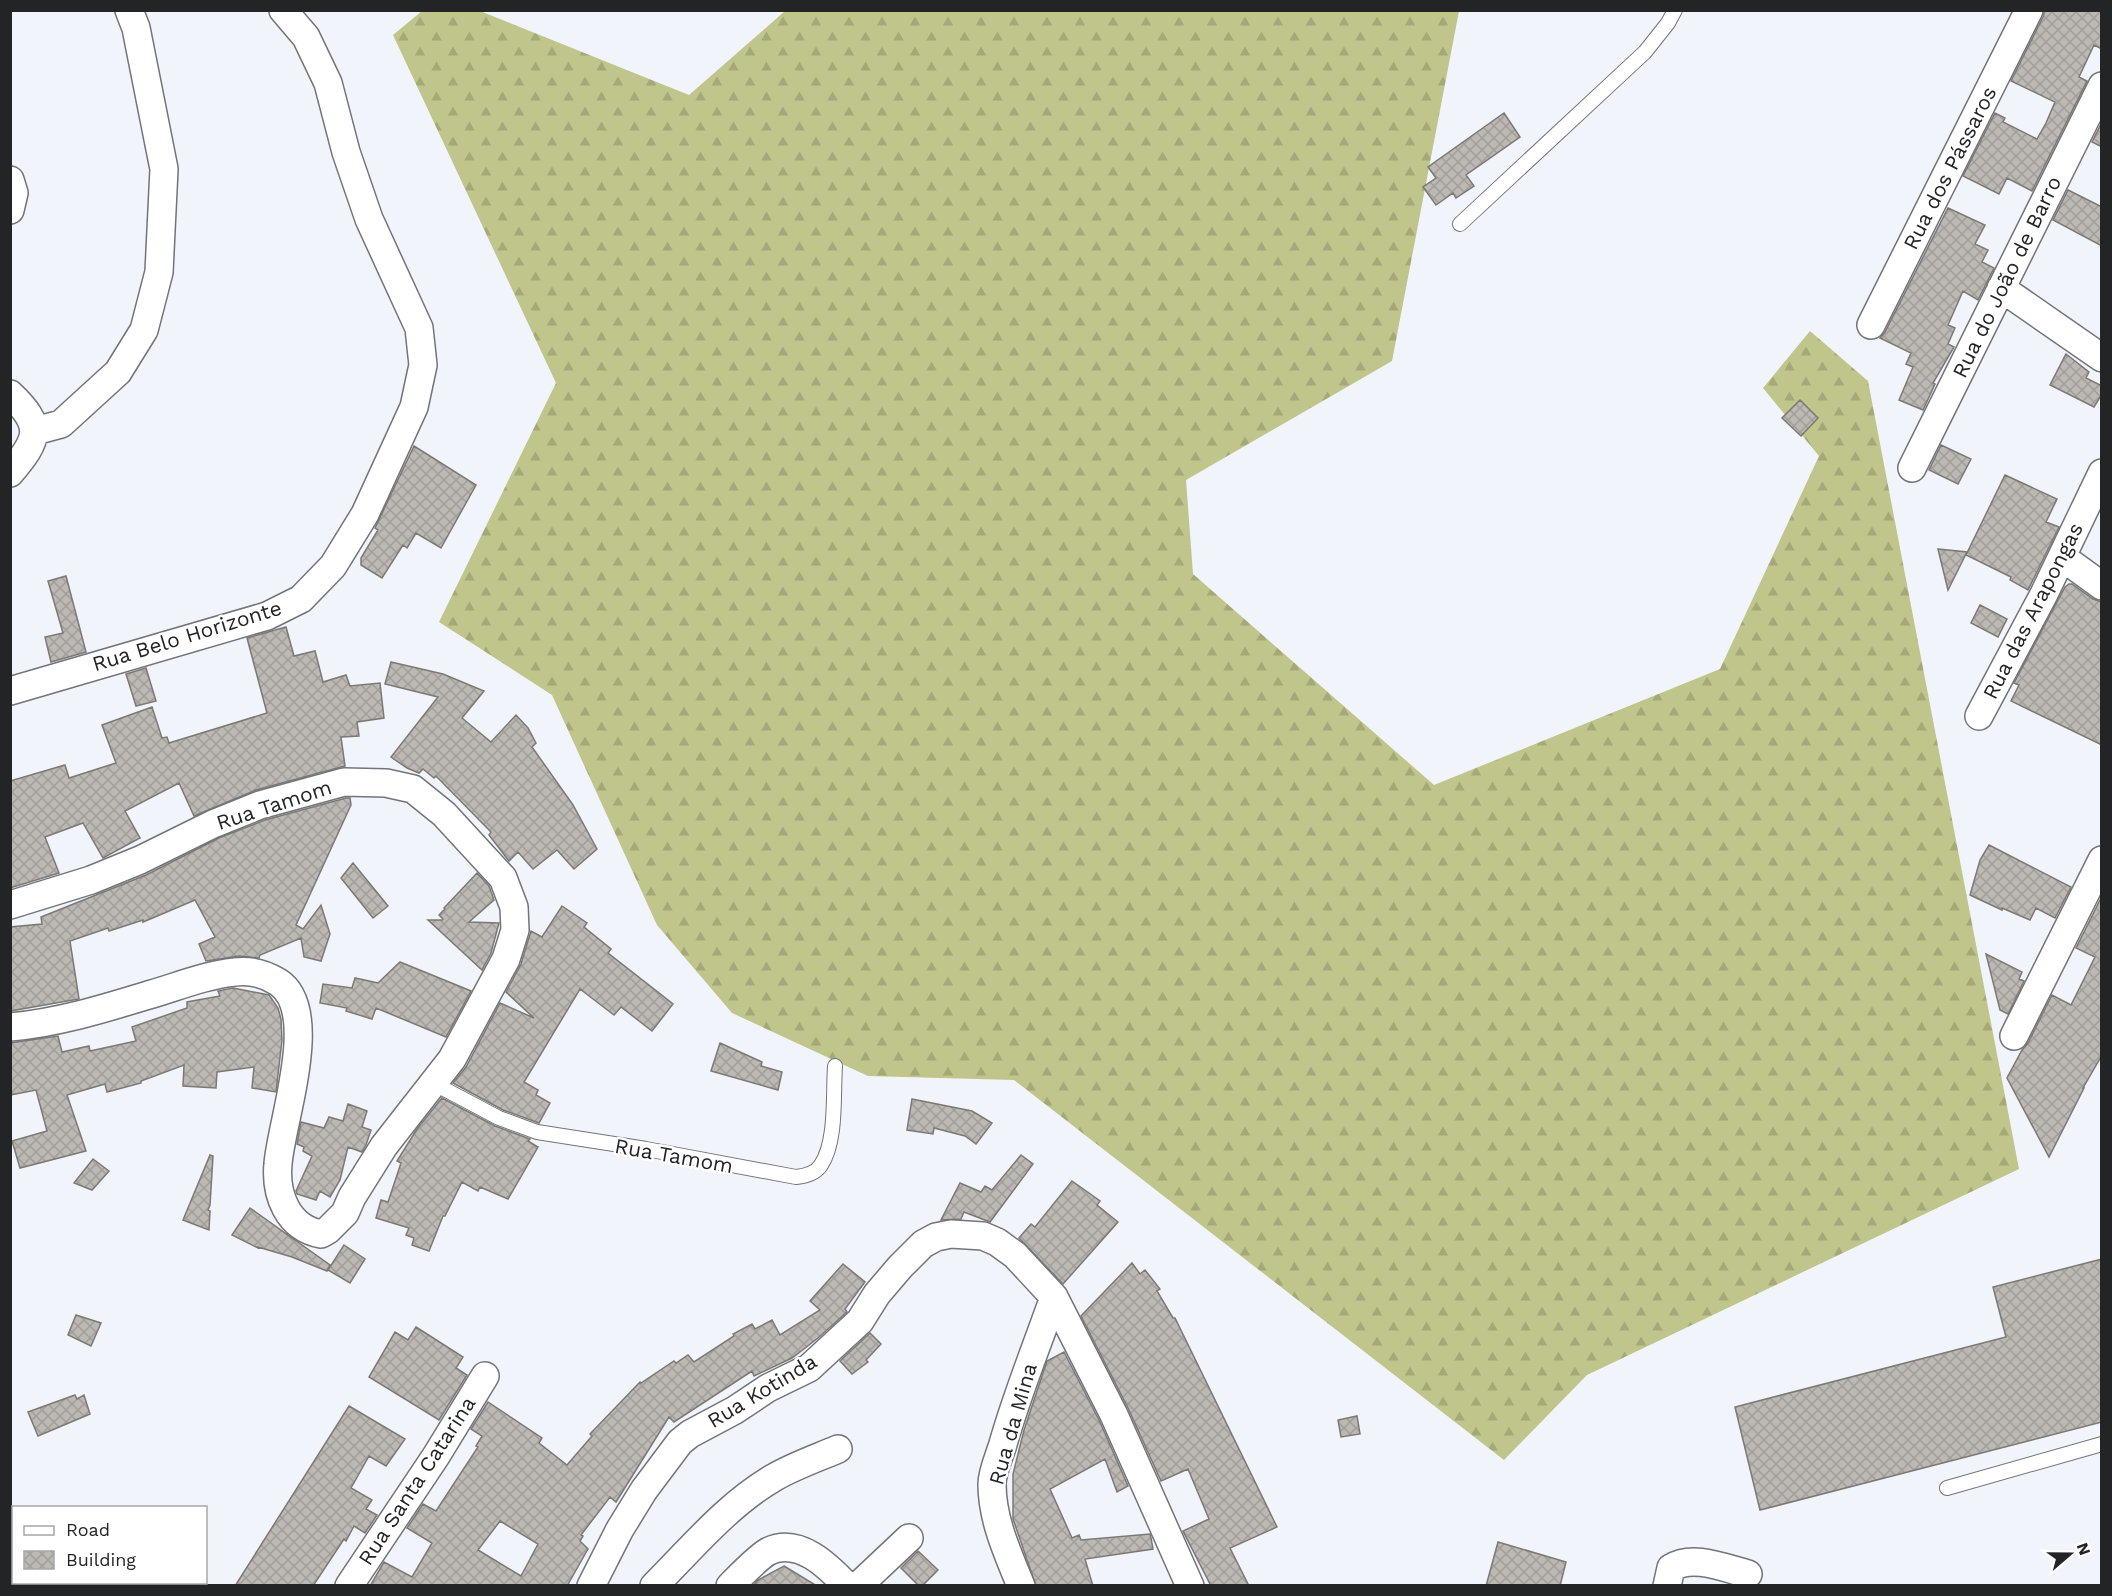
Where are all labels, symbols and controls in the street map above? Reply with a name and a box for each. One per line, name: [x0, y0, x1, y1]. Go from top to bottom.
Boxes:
street label: Rua dos Pássaros: [1898, 82, 2002, 254]
street label: Rua do João de Barro: [1947, 172, 2066, 382]
street label: Rua das Arapongas: [1977, 518, 2088, 703]
street label: Rua Belo Horizonte: [89, 595, 285, 676]
street label: Rua Tamom: [213, 774, 335, 835]
street label: Rua Tamom: [613, 1133, 735, 1178]
street label: Rua Kotinda: [703, 1348, 821, 1433]
street label: Rua da Mina: [983, 1360, 1042, 1488]
street label: Rua Santa Catarina: [353, 1392, 481, 1570]
legend: [12, 1506, 207, 1584]
text: Road: [66, 1519, 110, 1540]
north arrow: [2040, 1524, 2100, 1584]
text: N: [2073, 1540, 2095, 1558]
text: Building: [66, 1549, 136, 1570]

